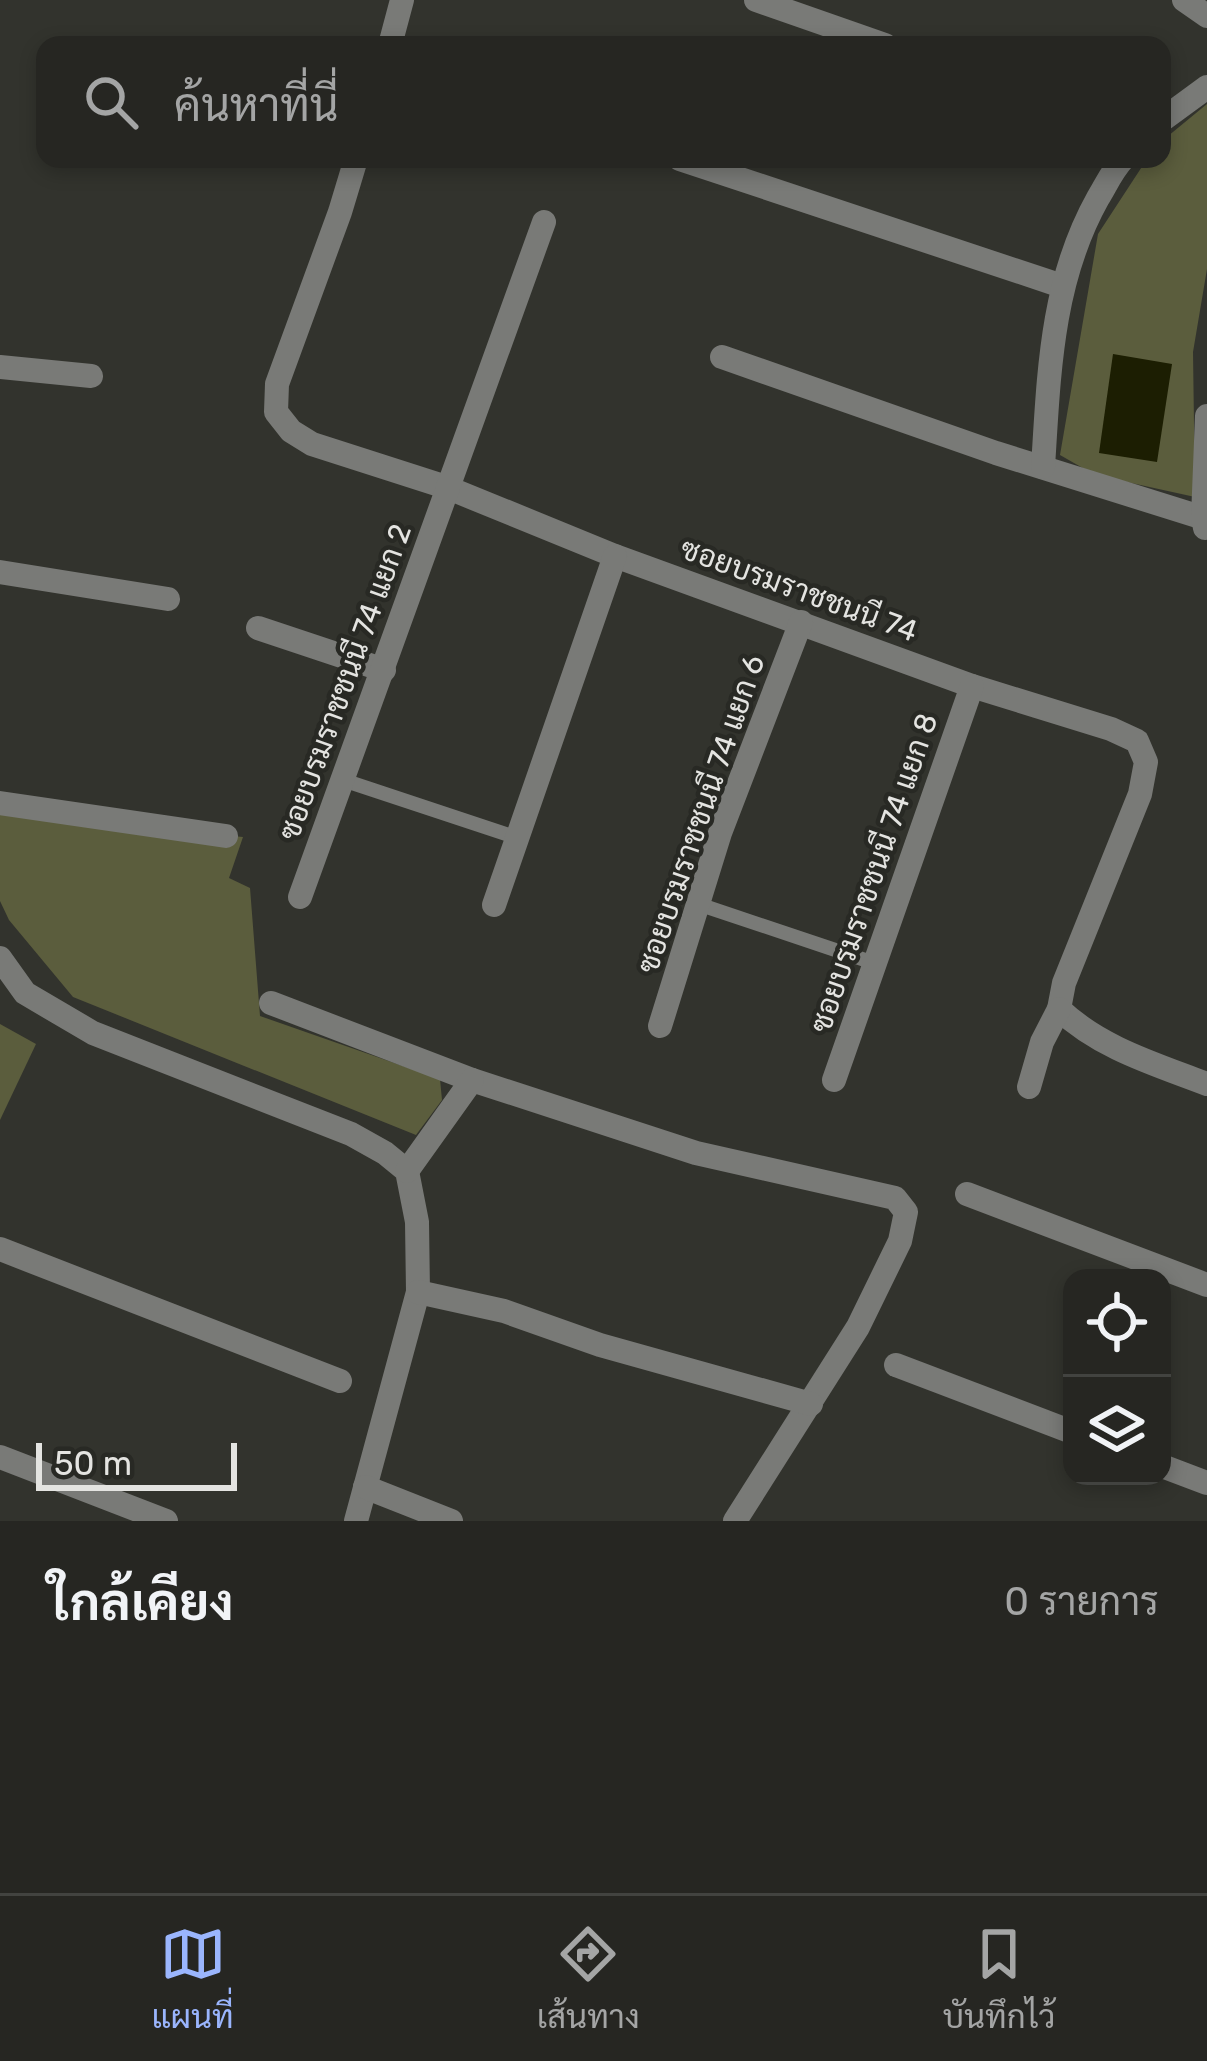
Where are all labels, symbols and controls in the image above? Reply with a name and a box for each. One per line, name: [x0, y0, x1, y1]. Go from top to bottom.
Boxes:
search box: [36, 36, 1171, 168]
icon: search: [78, 69, 144, 135]
text: ค้นหาที่นี่: [174, 79, 338, 132]
street label: ซอยบรมราชชนนี 74 แยก 2: [270, 519, 419, 845]
street label: ซอยบรมราชชนนี 74: [676, 529, 923, 650]
street label: ซอยบรมราชชนนี 74 แยก 6: [629, 650, 772, 978]
street label: ซอยบรมราชชนนี 74 แยก 8: [801, 708, 946, 1037]
map controls: [1063, 1269, 1171, 1485]
button: locate: [1063, 1269, 1171, 1377]
button: layers: [1063, 1377, 1171, 1485]
scale bar: [36, 1437, 237, 1490]
text: 50 m: [54, 1444, 132, 1483]
text: ใกล้เคียง: [48, 1572, 234, 1633]
text: 0 รายการ: [1004, 1579, 1159, 1625]
tab: แผนที่: [151, 1921, 234, 2036]
tab: เส้นทาง: [537, 1921, 640, 2036]
tab: บันทึกไว้: [943, 1921, 1056, 2036]

